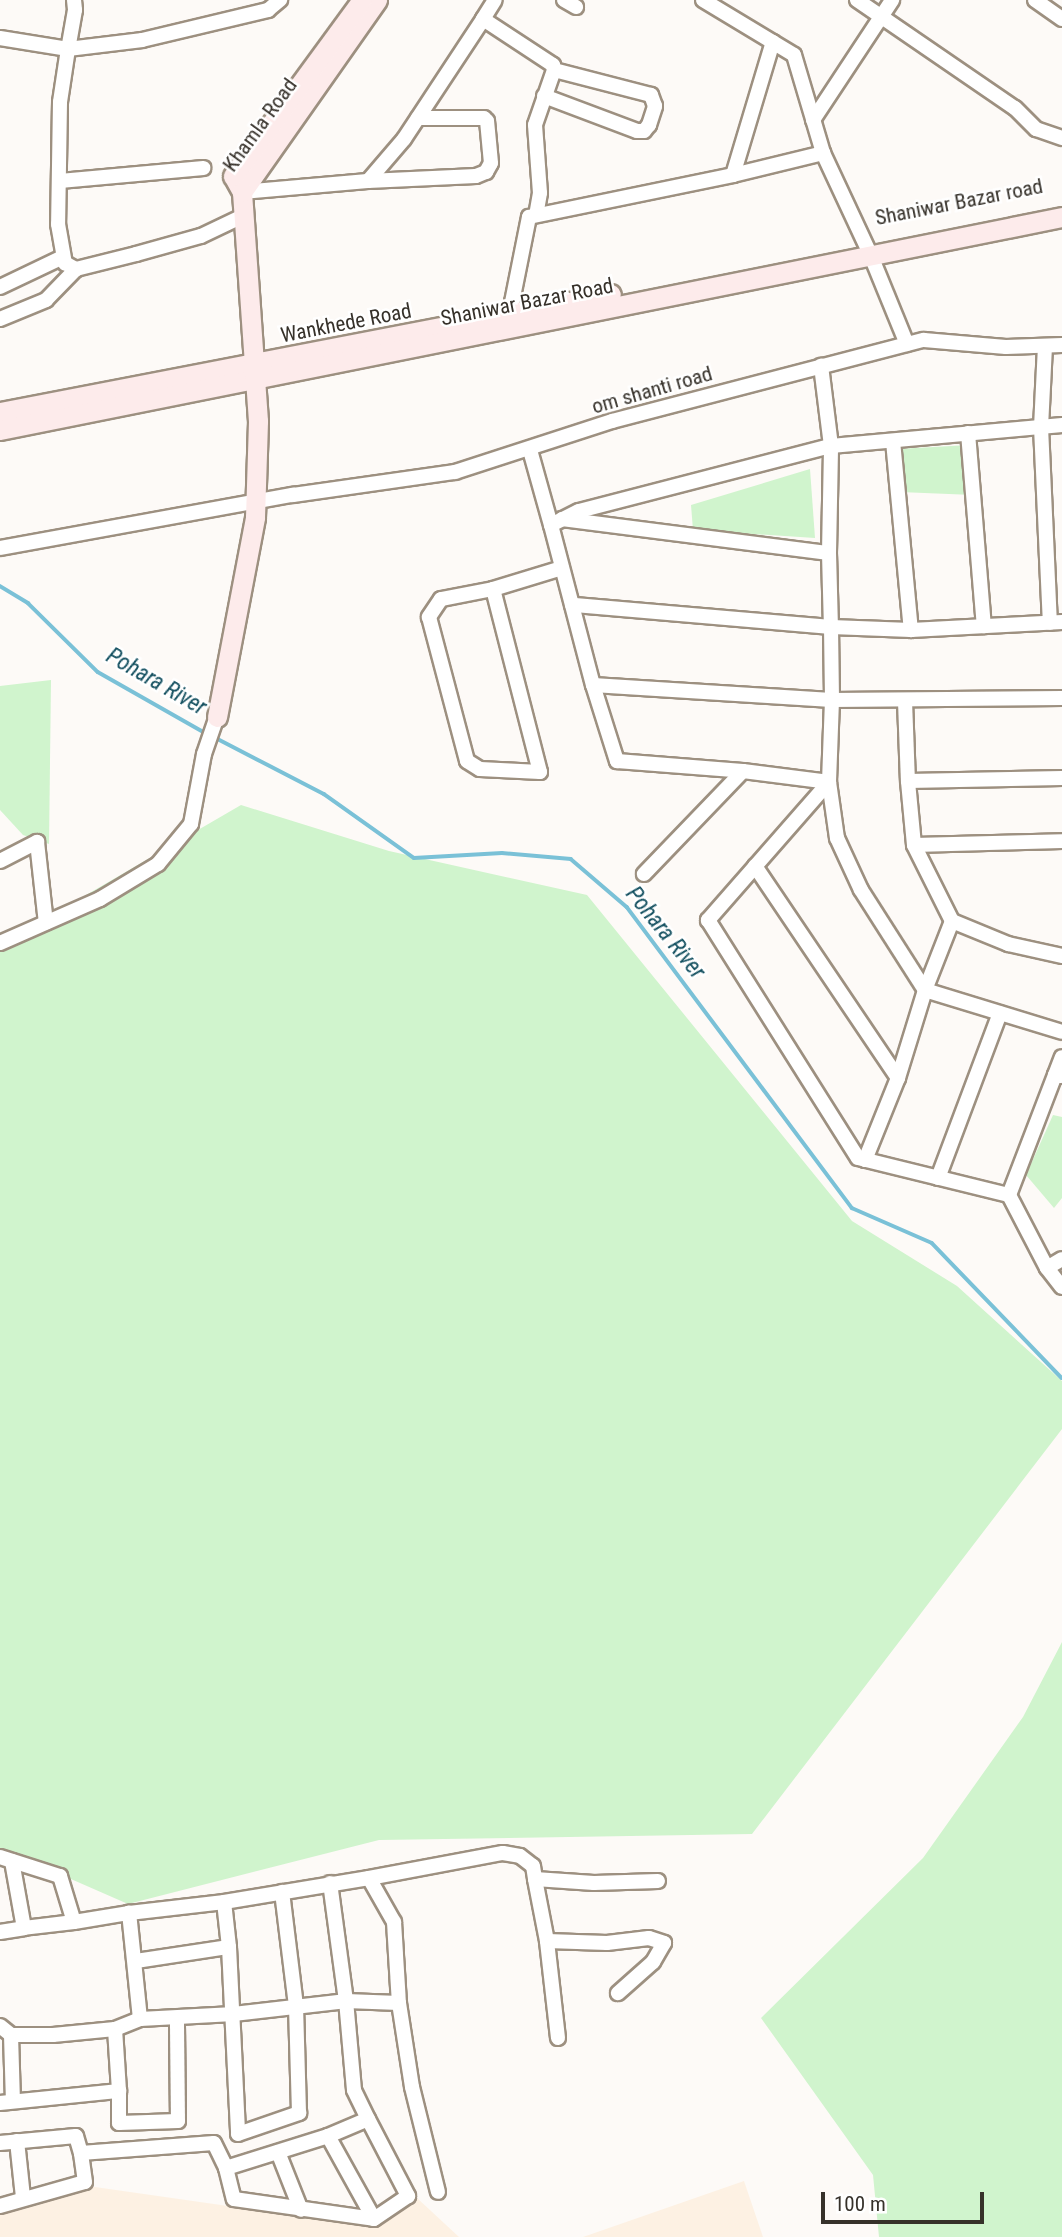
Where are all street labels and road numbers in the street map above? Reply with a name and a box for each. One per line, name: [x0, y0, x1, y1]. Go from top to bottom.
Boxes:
street label: Khamla Road: [218, 73, 302, 177]
street label: Shaniwar Bazar road: [873, 173, 1045, 231]
street label: Shaniwar Bazar Road: [439, 273, 615, 331]
street label: Wankhede Road: [279, 298, 413, 348]
street label: om shanti road: [589, 361, 715, 419]

